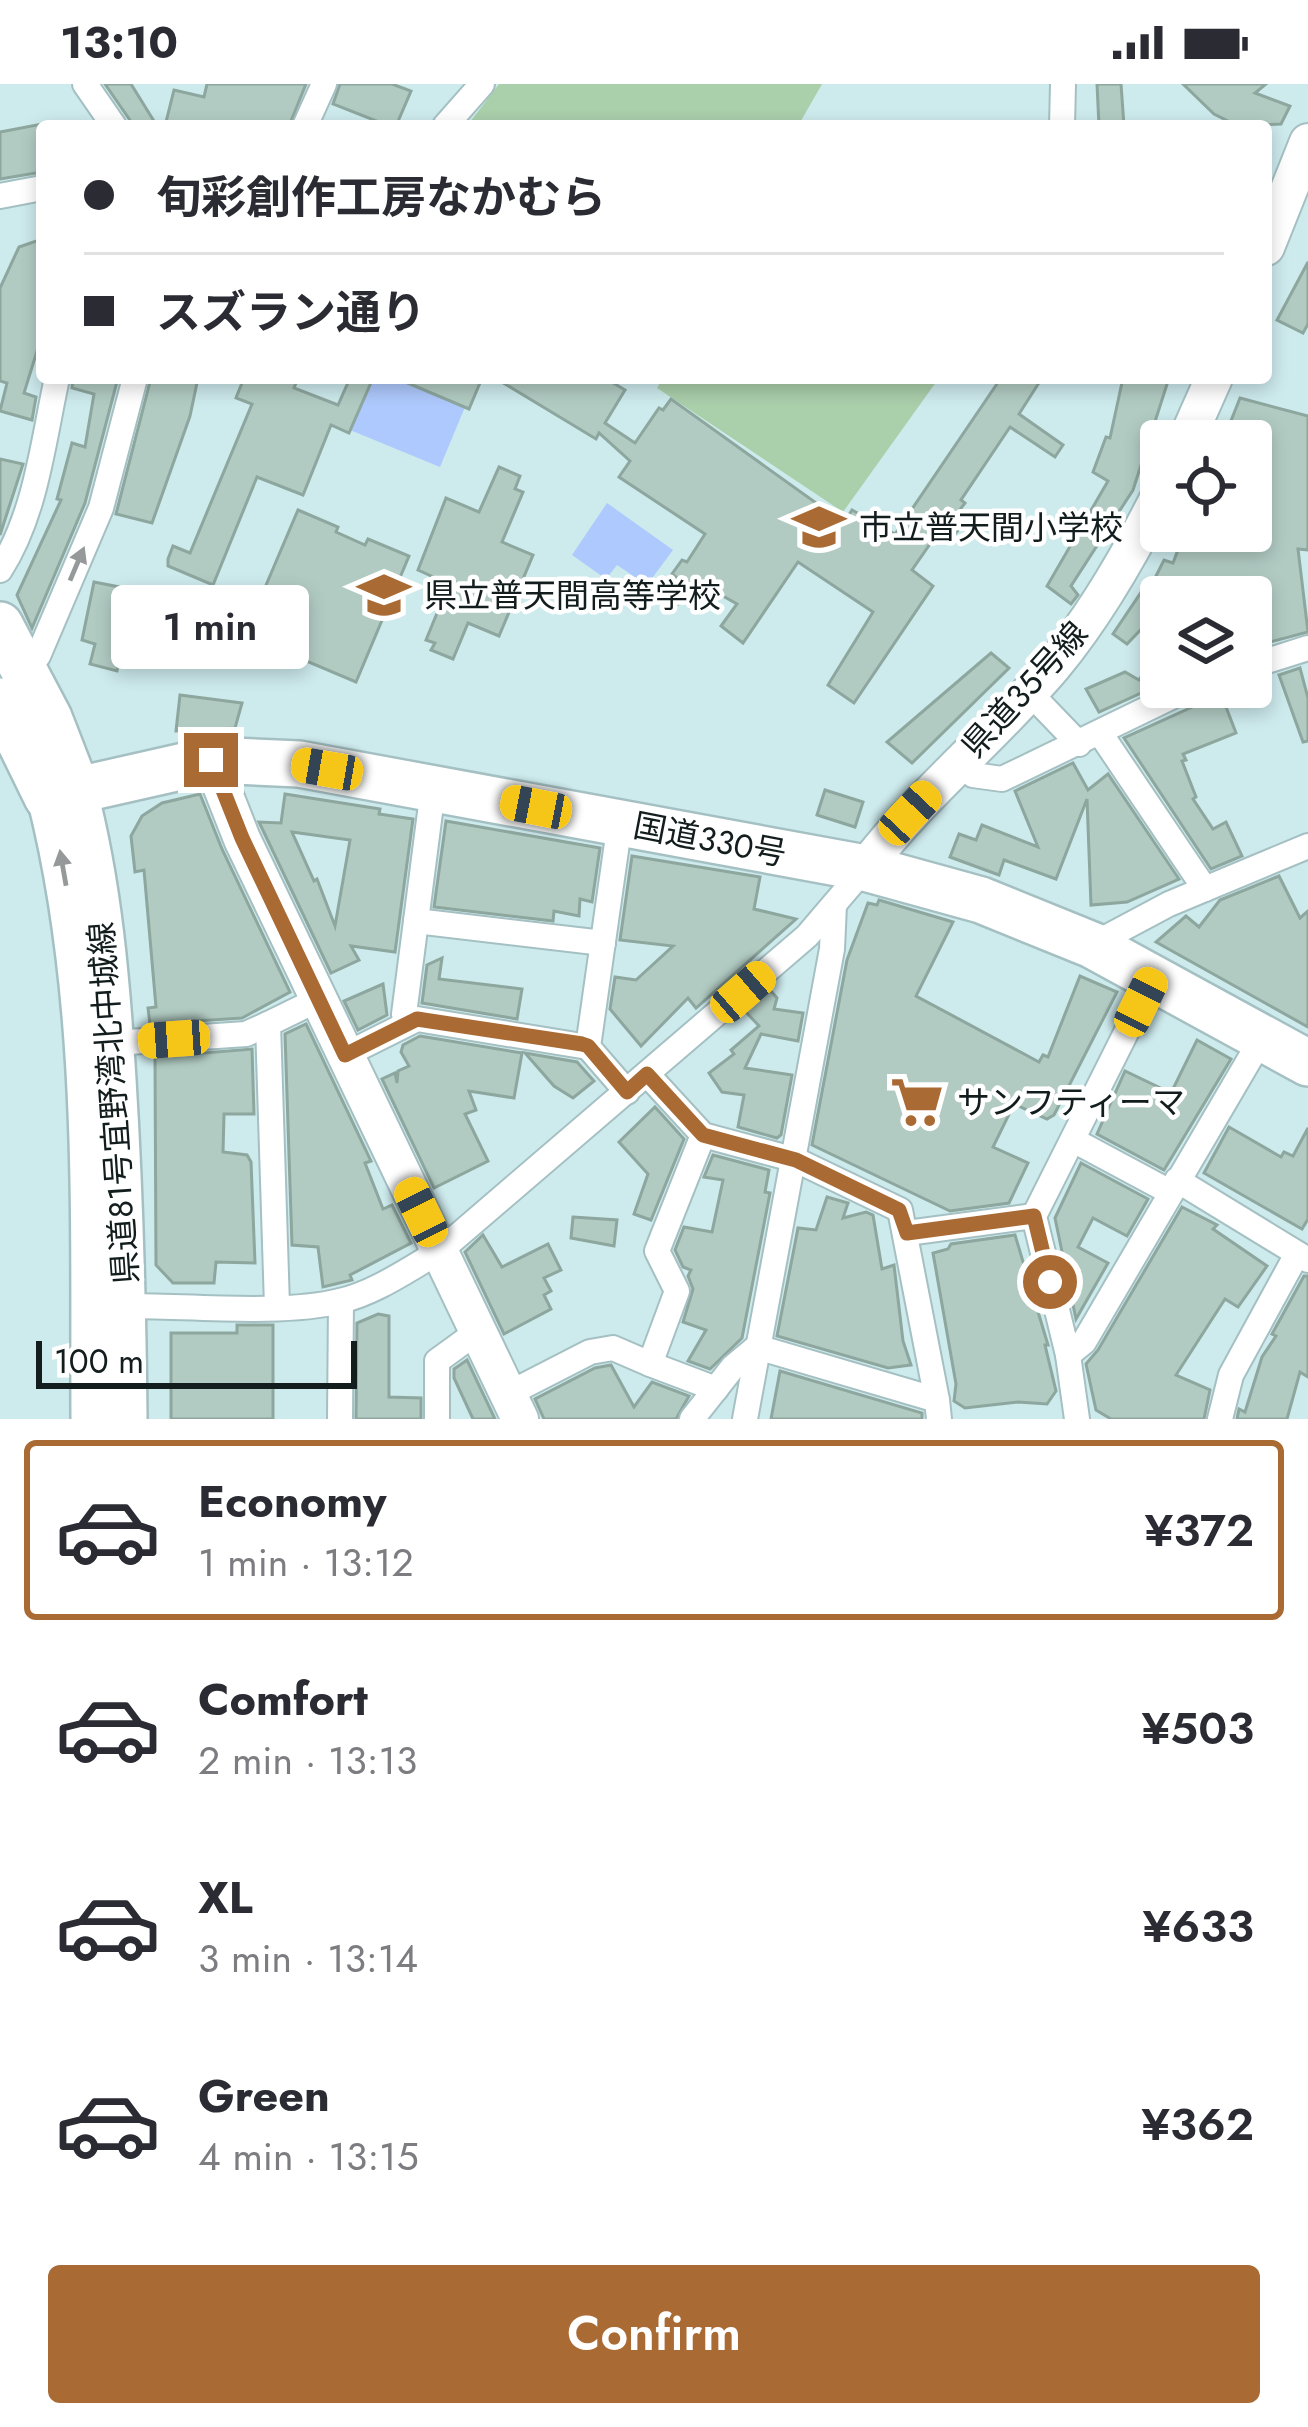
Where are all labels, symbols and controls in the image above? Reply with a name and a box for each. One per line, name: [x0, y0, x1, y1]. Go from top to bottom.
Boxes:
text: 13:10: [60, 10, 178, 75]
text: 旬彩創作工房なかむら: [156, 165, 606, 230]
text: スズラン通り: [156, 280, 426, 345]
map controls: [1140, 420, 1272, 708]
button: locate: [1140, 420, 1272, 552]
school or university icon: 市立普天間小学校: [790, 498, 848, 556]
place label: 市立普天間小学校: [859, 504, 1123, 551]
one-way arrow: [68, 546, 87, 582]
school or university icon: 県立普天間高等学校: [355, 566, 413, 624]
place label: 県立普天間高等学校: [424, 572, 721, 619]
button: layers: [1140, 576, 1272, 708]
callout: 1 min: [112, 586, 310, 670]
text: 1 min: [163, 598, 257, 655]
street label: 県道35号線: [950, 611, 1098, 768]
route end: [184, 733, 238, 787]
car: [288, 745, 366, 793]
car: [872, 774, 948, 852]
car: [497, 782, 575, 832]
street label: 国道330号: [629, 802, 790, 877]
one-way arrow: [54, 848, 72, 886]
street label: 県道81号宜野湾北中城線: [77, 920, 150, 1286]
car: [704, 955, 782, 1029]
car: [1109, 962, 1173, 1042]
car: [137, 1019, 211, 1059]
supermarket icon: サンフティーマ: [888, 1073, 946, 1131]
place label: サンフティーマ: [957, 1079, 1185, 1126]
car: [389, 1172, 453, 1252]
route start: [1023, 1255, 1077, 1309]
scale bar: [36, 1335, 357, 1388]
text: 100 m: [54, 1338, 144, 1385]
text: Economy: [198, 1469, 386, 1534]
icon: car: [54, 1476, 162, 1584]
text: ¥372: [1145, 1498, 1254, 1563]
text: 1 min · 13:12: [198, 1534, 414, 1591]
text: Comfort: [198, 1667, 368, 1732]
icon: car: [54, 1674, 162, 1782]
text: ¥503: [1141, 1696, 1254, 1761]
text: 2 min · 13:13: [198, 1732, 417, 1789]
text: XL: [198, 1865, 253, 1930]
icon: car: [54, 1872, 162, 1980]
text: ¥633: [1143, 1894, 1254, 1959]
text: 3 min · 13:14: [198, 1930, 418, 1987]
text: Green: [198, 2063, 330, 2128]
icon: car: [54, 2070, 162, 2178]
text: ¥362: [1141, 2092, 1254, 2157]
text: 4 min · 13:15: [198, 2128, 419, 2185]
button: Confirm: [48, 2265, 1260, 2403]

